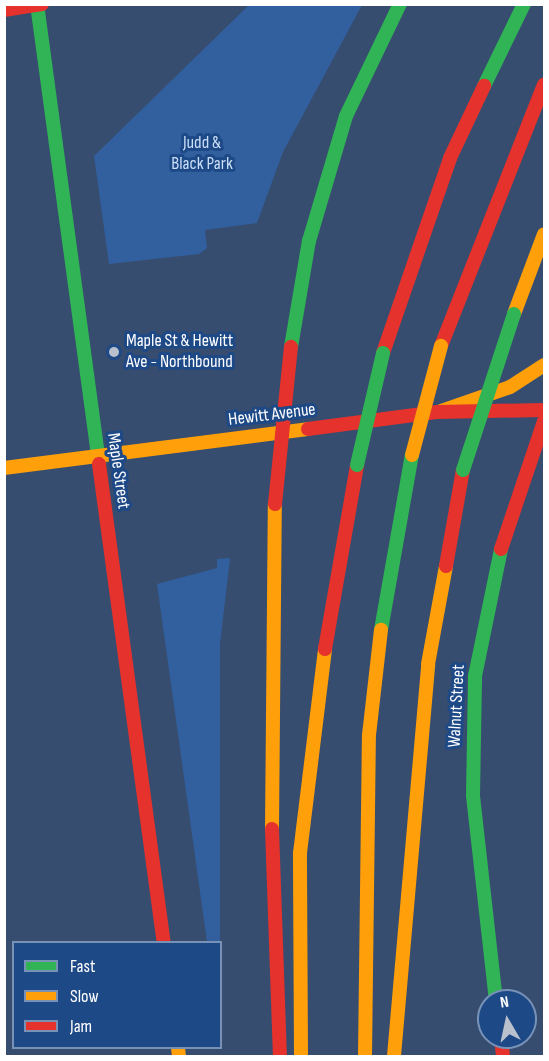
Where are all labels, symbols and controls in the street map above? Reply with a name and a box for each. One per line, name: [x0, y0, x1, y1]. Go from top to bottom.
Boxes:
park label: Judd & Black Park: [171, 133, 233, 176]
place label: Maple St & Hewitt Ave - Northbound: [126, 331, 233, 374]
marker: Maple St & Hewitt Ave - Northbound: [107, 345, 121, 359]
street label: Hewitt Avenue: [227, 399, 317, 431]
street label: Maple Street: [102, 432, 134, 510]
street label: Walnut Street: [444, 664, 470, 748]
legend: [12, 941, 222, 1049]
text: Fast: [70, 956, 95, 977]
text: Slow: [70, 986, 99, 1007]
north arrow: [477, 989, 537, 1049]
text: N: [499, 993, 510, 1013]
text: Jam: [70, 1016, 92, 1037]

